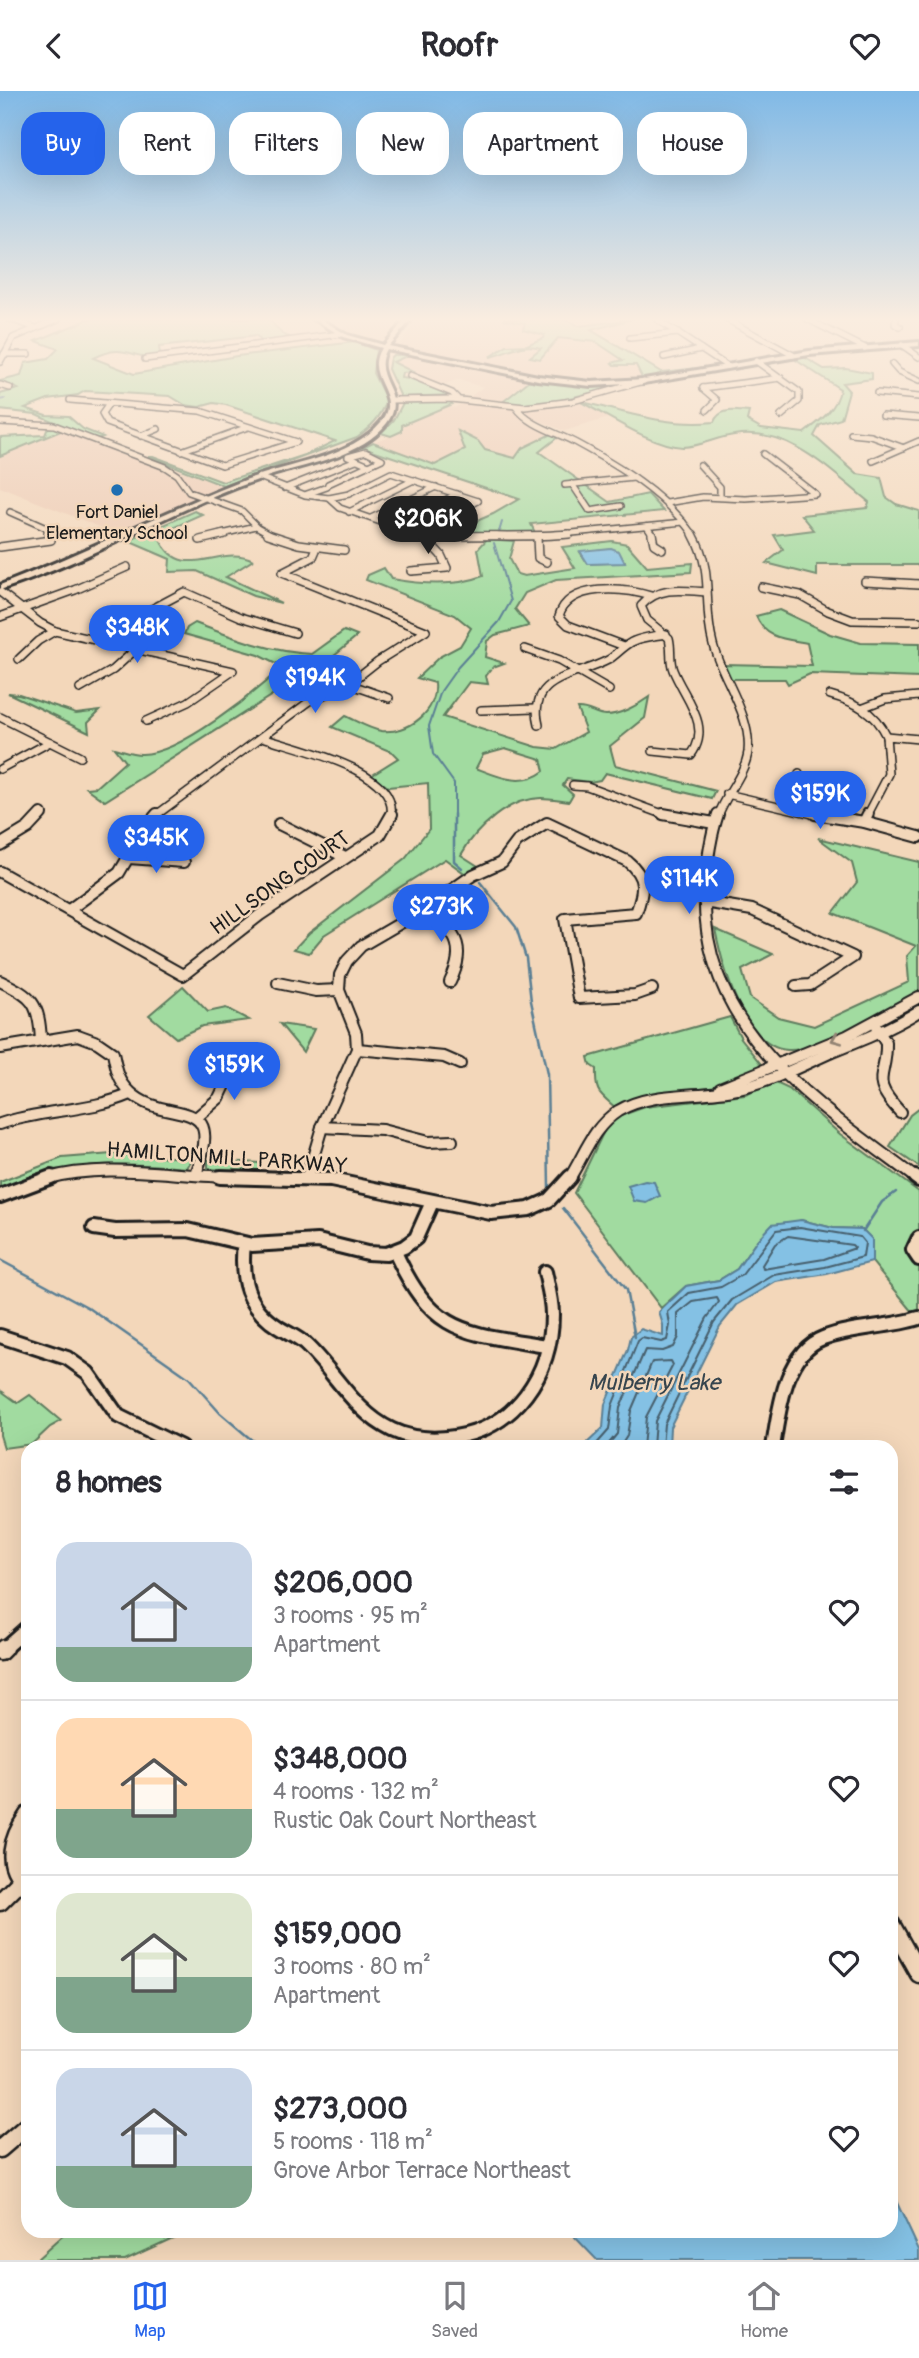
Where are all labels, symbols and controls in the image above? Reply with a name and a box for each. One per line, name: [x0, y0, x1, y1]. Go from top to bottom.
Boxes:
text: Roofr: [421, 26, 498, 66]
icon: back: [35, 27, 73, 65]
icon: heart: [846, 27, 884, 65]
chip: Buy: [21, 112, 105, 175]
chip: Rent: [119, 112, 215, 175]
chip: Filters: [229, 112, 342, 175]
chip: New: [356, 112, 449, 175]
chip: Apartment: [463, 112, 623, 175]
chip: House: [637, 112, 747, 175]
marker: Fort Daniel Elementary School: [109, 482, 125, 498]
pin: $206K: [379, 497, 477, 556]
place label: Fort Daniel Elementary School: [46, 501, 188, 545]
text: $206K: [394, 504, 462, 533]
pin: $348K: [88, 605, 186, 665]
text: $348K: [105, 613, 169, 642]
pin: $194K: [266, 655, 364, 715]
text: $194K: [285, 663, 345, 692]
pin: $159K: [771, 771, 869, 831]
text: $159K: [790, 779, 850, 808]
pin: $345K: [107, 815, 205, 875]
text: $345K: [124, 823, 188, 852]
street label: HILLSONG COURT: [205, 825, 355, 941]
pin: $114K: [640, 857, 738, 916]
text: $114K: [660, 864, 718, 893]
pin: $273K: [392, 885, 490, 944]
text: $273K: [409, 892, 473, 921]
one-way arrow: [831, 1031, 844, 1045]
pin: $159K: [185, 1042, 283, 1102]
text: $159K: [204, 1050, 264, 1079]
street label: HAMILTON MILL PARKWAY: [106, 1136, 348, 1180]
water label: Mulberry Lake: [588, 1368, 723, 1397]
icon: filters: [825, 1463, 863, 1501]
text: 8 homes: [56, 1464, 162, 1501]
text: $206,000: [273, 1564, 413, 1601]
icon: home: [112, 1570, 196, 1654]
icon: heart: [825, 1593, 863, 1631]
text: 3 rooms · 95 m²: [273, 1601, 428, 1630]
text: Apartment: [273, 1630, 380, 1659]
text: $348,000: [273, 1740, 408, 1777]
icon: home: [112, 1746, 196, 1830]
icon: heart: [825, 1769, 863, 1807]
text: 4 rooms · 132 m²: [273, 1777, 439, 1806]
text: Rustic Oak Court Northeast: [273, 1806, 536, 1835]
text: $159,000: [273, 1915, 402, 1952]
icon: home: [112, 1921, 196, 2005]
icon: heart: [825, 1944, 863, 1982]
text: 3 rooms · 80 m²: [273, 1952, 431, 1981]
text: Apartment: [273, 1981, 380, 2010]
text: $273,000: [273, 2090, 408, 2127]
icon: home: [112, 2096, 196, 2180]
icon: heart: [825, 2119, 863, 2157]
text: 5 rooms · 118 m²: [273, 2127, 433, 2156]
text: Grove Arbor Terrace Northeast: [273, 2156, 571, 2185]
tab: Map: [131, 2277, 169, 2343]
tab: Saved: [431, 2277, 478, 2343]
tab: Home: [740, 2277, 788, 2343]

